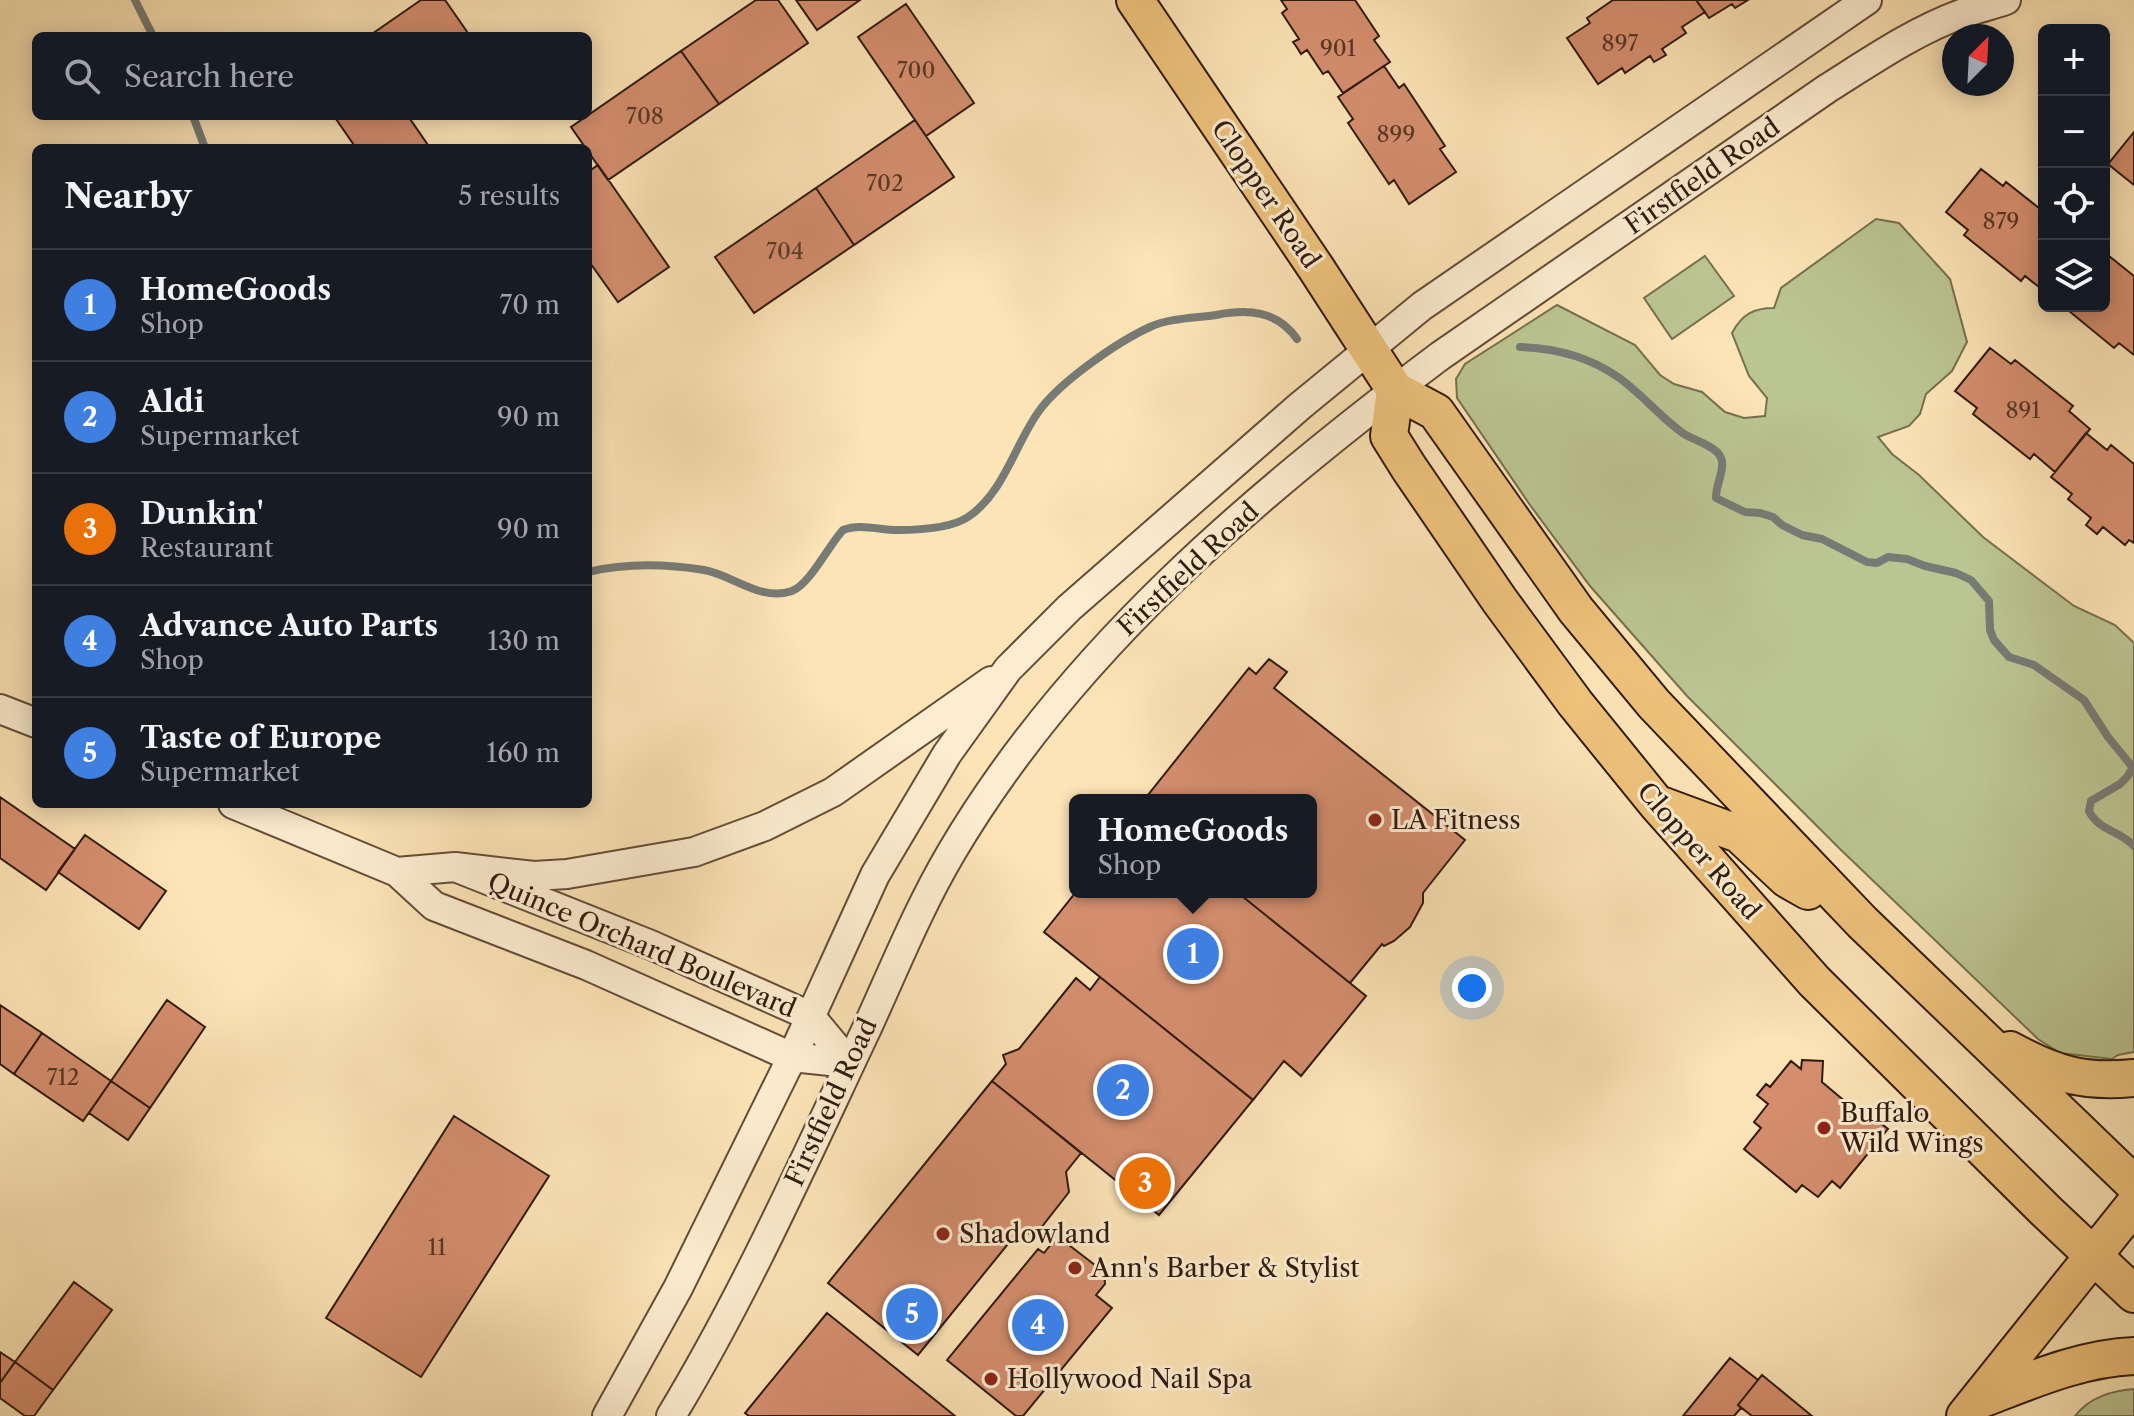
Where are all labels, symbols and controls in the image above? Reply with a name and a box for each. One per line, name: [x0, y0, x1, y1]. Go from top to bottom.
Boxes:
north arrow: [1942, 24, 2014, 96]
map controls: [2038, 24, 2110, 312]
button: +: [2038, 24, 2110, 96]
house number: 897: [1602, 30, 1639, 57]
search box: [32, 32, 592, 120]
house number: 901: [1320, 35, 1356, 62]
icon: search: [60, 54, 104, 98]
house number: 700: [897, 57, 935, 84]
text: Search here: [124, 58, 294, 95]
button: −: [2038, 96, 2110, 168]
house number: 708: [626, 103, 664, 130]
street label: Firstfield Road: [1618, 111, 1786, 241]
street label: Clopper Road: [1205, 114, 1327, 274]
house number: 899: [1377, 121, 1415, 148]
button: locate: [2038, 168, 2110, 240]
house number: 702: [866, 170, 904, 197]
text: Nearby: [64, 175, 192, 217]
text: 5 results: [458, 180, 560, 212]
house number: 879: [1983, 208, 2019, 235]
house number: 704: [766, 238, 804, 265]
button: layers: [2038, 240, 2110, 312]
text: HomeGoods: [140, 271, 331, 308]
text: 1: [84, 289, 96, 321]
text: 70 m: [500, 289, 560, 321]
text: Shop: [140, 308, 204, 340]
text: Aldi: [140, 383, 204, 420]
house number: 891: [2005, 397, 2041, 424]
text: 2: [82, 401, 98, 433]
text: 90 m: [497, 401, 560, 433]
text: Supermarket: [140, 420, 300, 452]
text: Dunkin': [140, 495, 264, 532]
street label: Firstfield Road: [1111, 495, 1266, 643]
text: 3: [83, 513, 97, 545]
text: 90 m: [497, 513, 560, 545]
text: Restaurant: [140, 532, 274, 564]
text: Advance Auto Parts: [140, 607, 438, 644]
text: 4: [82, 625, 98, 657]
text: 130 m: [487, 625, 560, 657]
text: Shop: [140, 644, 204, 676]
text: Taste of Europe: [140, 719, 381, 756]
text: 5: [83, 737, 97, 769]
text: 160 m: [486, 737, 560, 769]
text: Supermarket: [140, 756, 300, 788]
street label: Clopper Road: [1631, 776, 1768, 927]
popup: [1069, 794, 1317, 898]
place label: LA Fitness: [1391, 804, 1521, 836]
marker: LA Fitness: [1366, 811, 1384, 829]
text: HomeGoods: [1097, 812, 1289, 849]
text: Shop: [1097, 849, 1161, 881]
street label: Quince Orchard Boulevard: [483, 865, 801, 1025]
pin: 1: [1167, 924, 1219, 984]
your location: [1452, 968, 1492, 1008]
street label: Firstfield Road: [778, 1013, 884, 1191]
pin: 2: [1097, 1060, 1149, 1120]
house number: 712: [47, 1064, 79, 1091]
place label: Buffalo Wild Wings: [1839, 1097, 1984, 1159]
marker: Buffalo Wild Wings: [1815, 1119, 1833, 1137]
pin: 3: [1119, 1153, 1171, 1213]
place label: Shadowland: [959, 1218, 1111, 1250]
marker: Shadowland: [934, 1225, 952, 1243]
house number: 11: [428, 1234, 446, 1261]
place label: Ann's Barber & Stylist: [1090, 1252, 1360, 1284]
marker: Ann's Barber & Stylist: [1066, 1259, 1084, 1277]
pin: 5: [886, 1284, 938, 1344]
pin: 4: [1012, 1295, 1064, 1355]
place label: Hollywood Nail Spa: [1007, 1363, 1252, 1395]
marker: Hollywood Nail Spa: [982, 1370, 1000, 1388]

